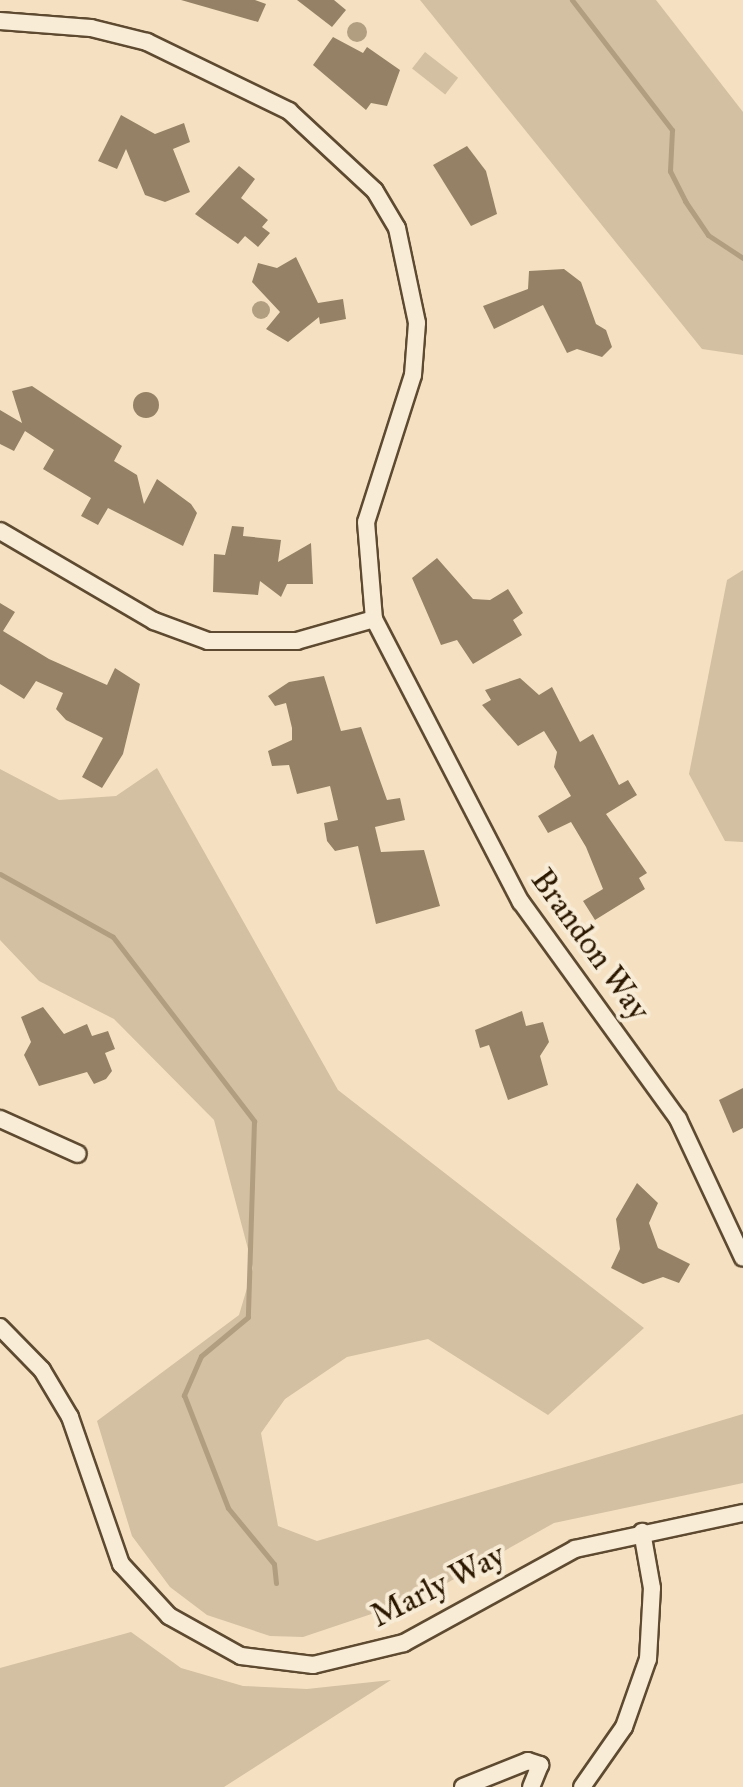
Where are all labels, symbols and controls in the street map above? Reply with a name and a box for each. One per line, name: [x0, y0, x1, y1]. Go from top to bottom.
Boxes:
street label: Brandon Way: [522, 862, 658, 1028]
street label: Marly Way: [365, 1536, 511, 1636]

